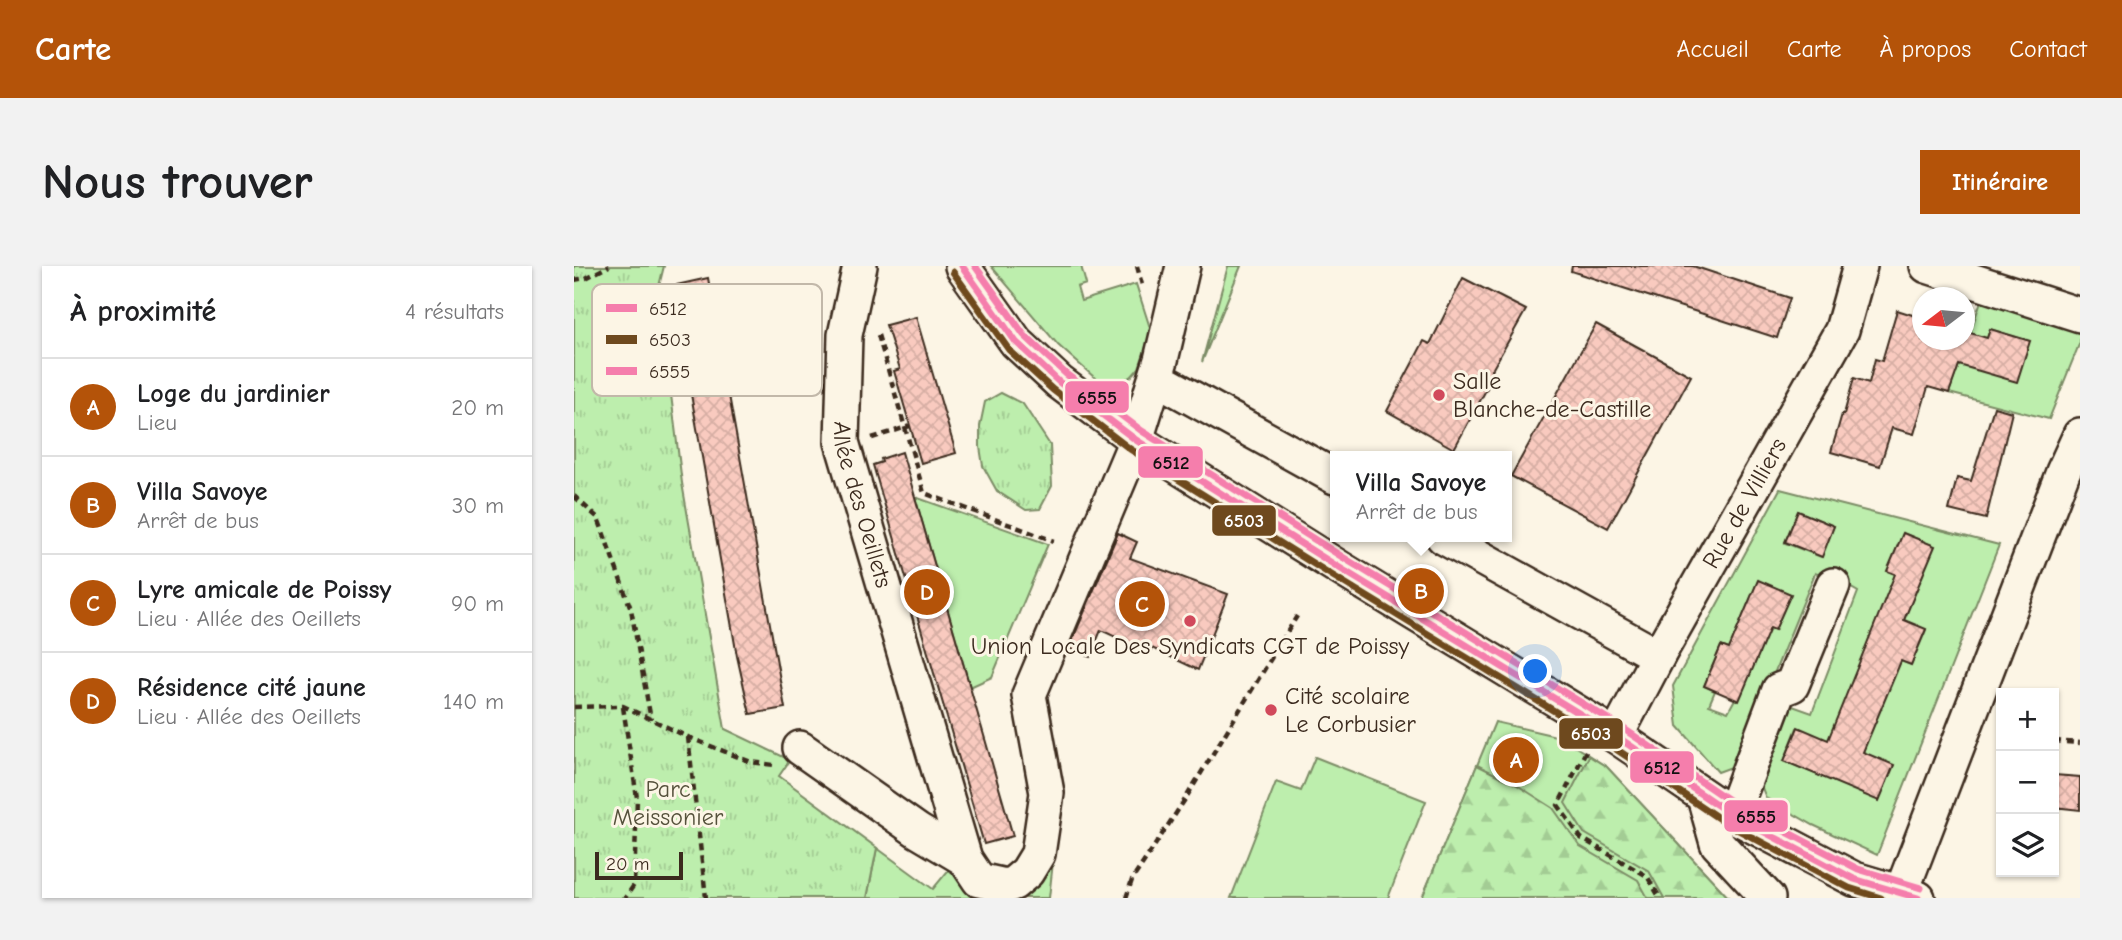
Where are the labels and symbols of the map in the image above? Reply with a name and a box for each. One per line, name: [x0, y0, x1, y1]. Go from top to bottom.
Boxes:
legend: [592, 284, 822, 396]
north arrow: [1912, 287, 1975, 350]
text: 6512: [649, 298, 687, 320]
text: 6503: [649, 329, 691, 351]
text: 6555: [649, 361, 690, 383]
place label: Salle Blanche-de-Castille: [1453, 367, 1651, 423]
line badge: 6555: [1064, 380, 1130, 414]
text: 6555: [1077, 387, 1117, 409]
marker: Salle Blanche-de-Castille: [1431, 387, 1447, 403]
street label: Allée des Oeillets: [828, 421, 898, 591]
street label: Rue de Villiers: [1696, 433, 1792, 573]
line badge: 6512: [1137, 445, 1204, 479]
text: 6512: [1153, 452, 1189, 474]
line badge: 6503: [1211, 504, 1277, 537]
text: 6503: [1224, 510, 1264, 532]
pin: B: [1398, 565, 1444, 617]
pin: D: [904, 566, 950, 618]
pin: C: [1119, 578, 1165, 630]
marker: Union Locale Des Syndicats CGT de Poissy: [1182, 613, 1198, 629]
place label: Union Locale Des Syndicats CGT de Poissy: [971, 632, 1410, 660]
your location: [1518, 654, 1552, 688]
place label: Cité scolaire Le Corbusier: [1285, 682, 1416, 738]
marker: Cité scolaire Le Corbusier: [1263, 702, 1279, 718]
line badge: 6503: [1558, 717, 1624, 750]
text: 6503: [1571, 723, 1611, 745]
pin: A: [1493, 734, 1539, 786]
line badge: 6512: [1629, 750, 1695, 784]
text: 6512: [1644, 757, 1680, 779]
park label: Parc Meissonier: [613, 775, 724, 831]
line badge: 6555: [1723, 799, 1789, 833]
text: 6555: [1736, 806, 1776, 828]
scale bar: [595, 849, 682, 881]

